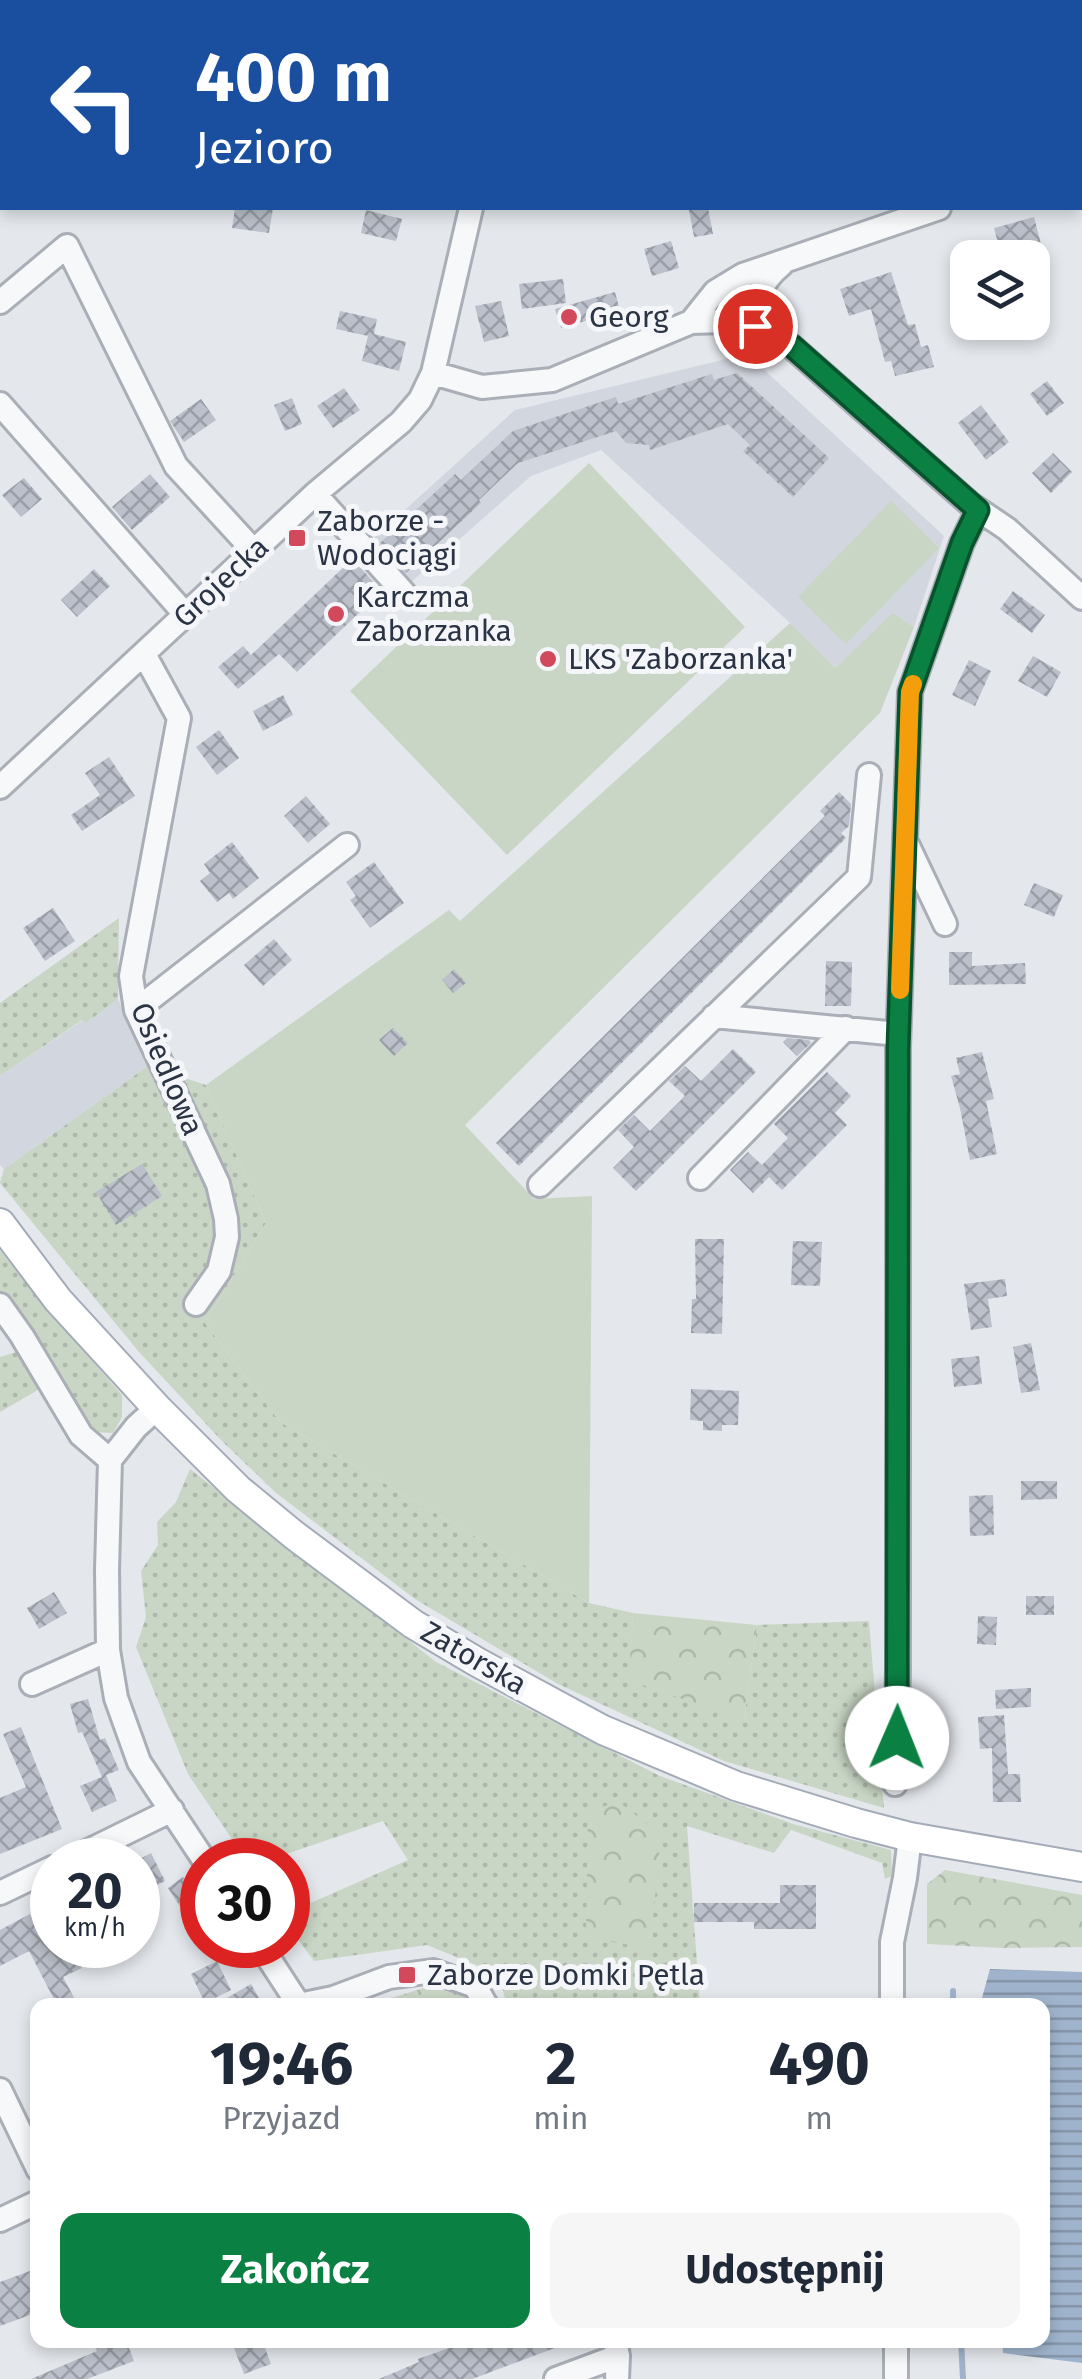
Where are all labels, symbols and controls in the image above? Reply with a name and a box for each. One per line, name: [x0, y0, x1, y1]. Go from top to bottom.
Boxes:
text: 400 m: [195, 36, 392, 120]
icon: left: [30, 40, 160, 170]
text: Jezioro: [195, 121, 334, 175]
map controls: [950, 240, 1050, 340]
button: layers: [950, 240, 1050, 340]
pin: [713, 284, 798, 369]
place label: Georg: [589, 299, 669, 335]
icon: arrive: [728, 299, 783, 354]
marker: Georg: [558, 306, 580, 328]
place label: Zaborze - Wodociągi: [317, 503, 457, 573]
marker: Zaborze - Wodociągi: [286, 527, 308, 549]
street label: Grojecka: [166, 529, 276, 635]
place label: Karczma Zaborzanka: [356, 579, 512, 649]
marker: Karczma Zaborzanka: [325, 603, 347, 625]
place label: LKS 'Zaborzanka': [568, 641, 793, 677]
marker: LKS 'Zaborzanka': [537, 648, 559, 670]
street label: Osiedlowa: [123, 997, 211, 1141]
street label: Zatorska: [415, 1613, 533, 1703]
position arrow: [845, 1686, 949, 1790]
speed limit sign: 30: [180, 1838, 310, 1968]
text: 20: [67, 1861, 123, 1921]
text: km/h: [64, 1913, 126, 1943]
place label: Zaborze Domki Pętla: [427, 1957, 705, 1993]
marker: Zaborze Domki Pętla: [396, 1964, 418, 1986]
text: 19:46: [210, 2028, 353, 2100]
text: 2: [545, 2028, 576, 2100]
text: 490: [769, 2028, 870, 2100]
text: Przyjazd: [222, 2099, 341, 2137]
text: min: [533, 2099, 589, 2137]
text: m: [806, 2099, 833, 2137]
button: Zakończ: [60, 2213, 530, 2328]
button: Udostępnij: [550, 2213, 1020, 2328]

